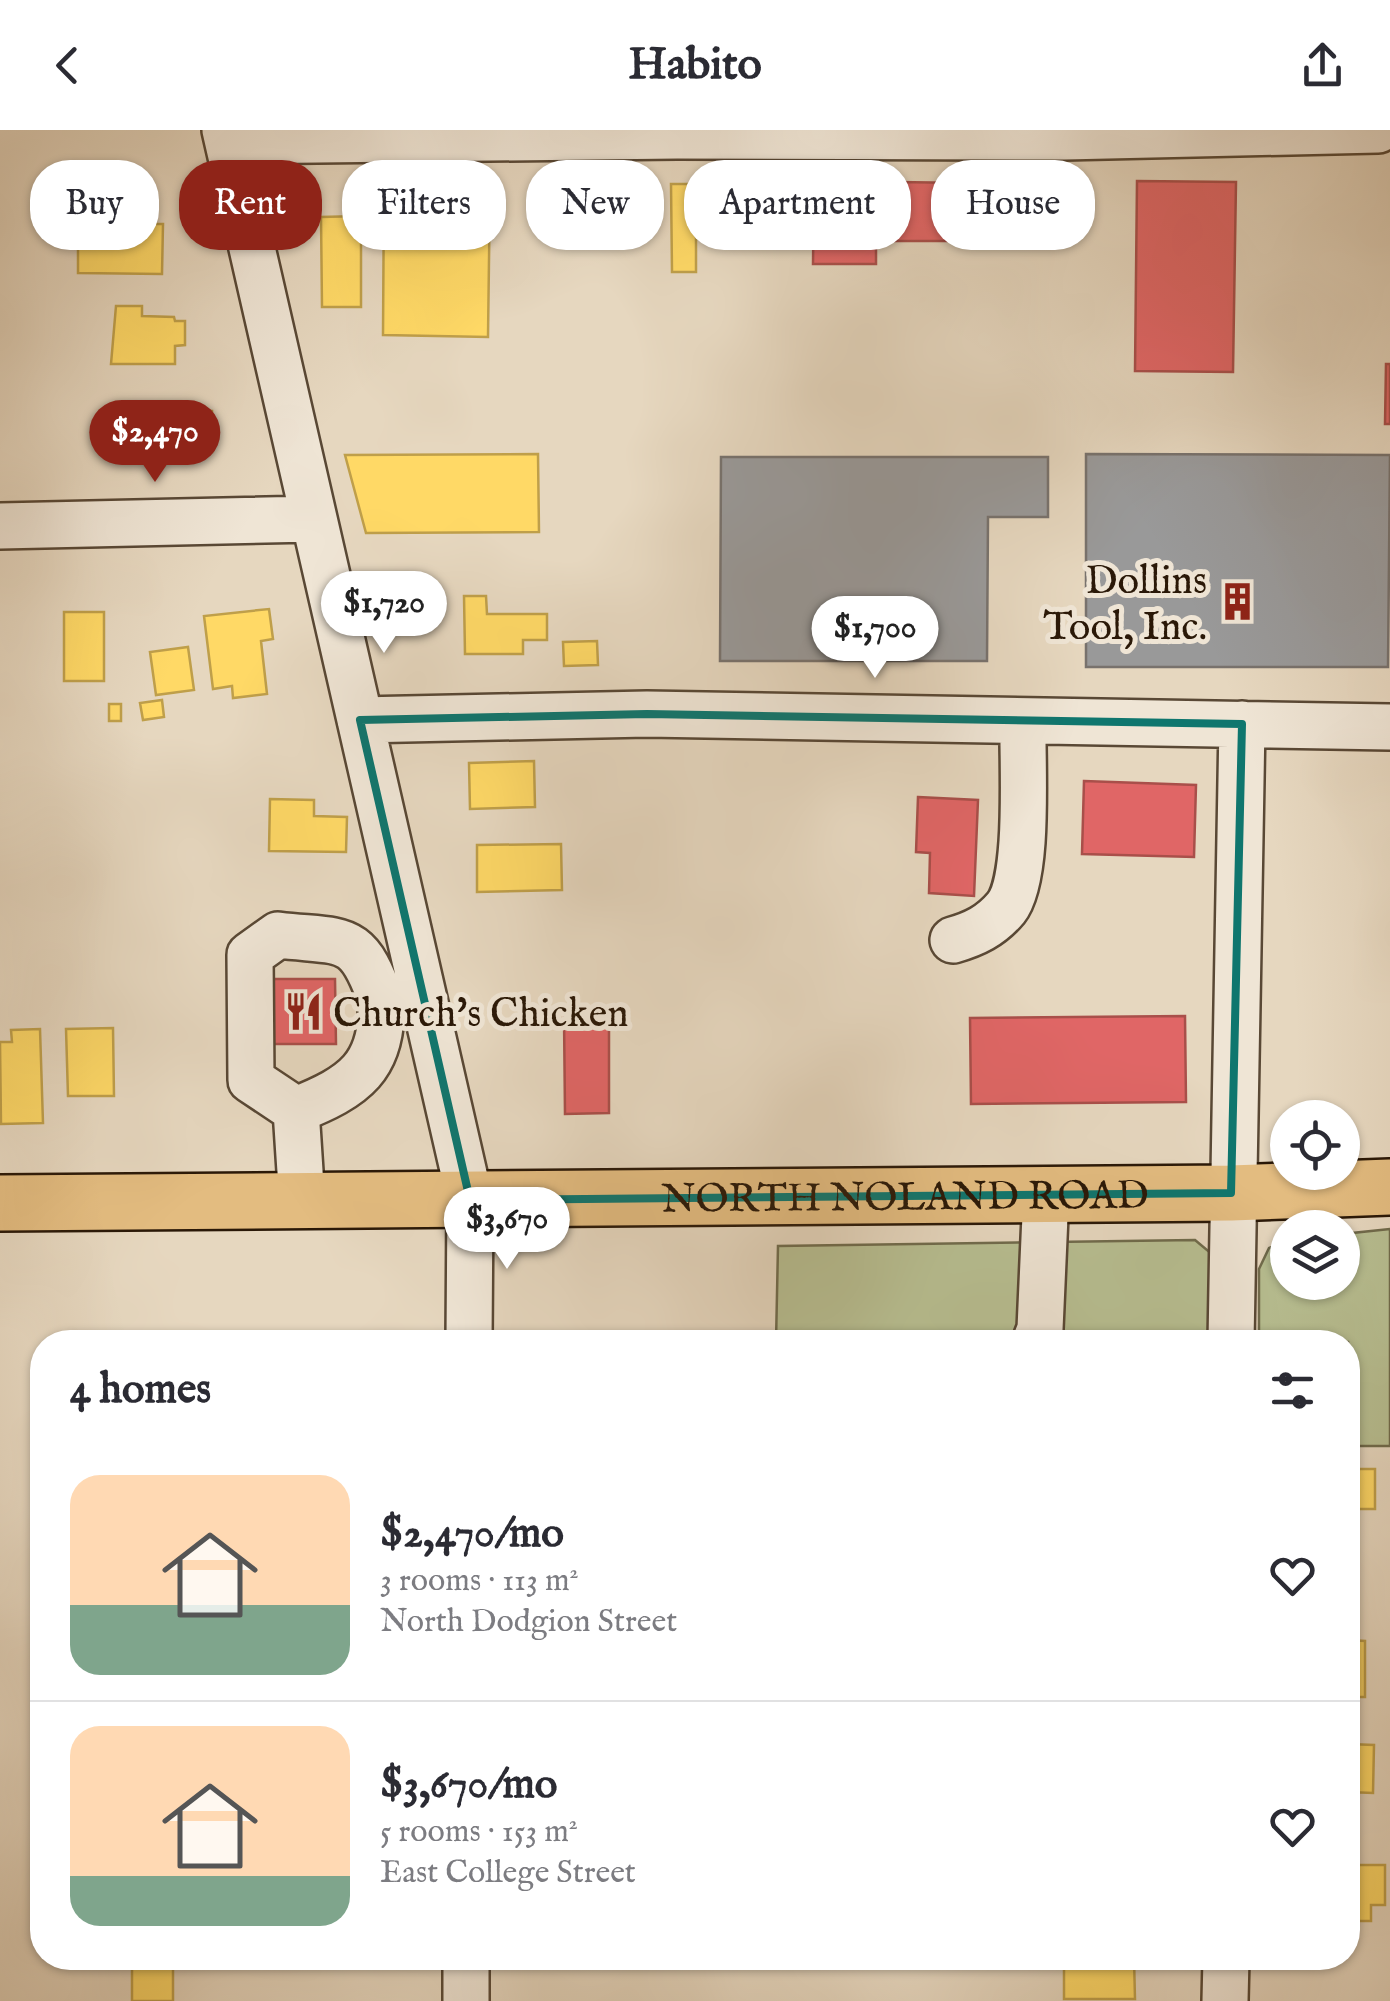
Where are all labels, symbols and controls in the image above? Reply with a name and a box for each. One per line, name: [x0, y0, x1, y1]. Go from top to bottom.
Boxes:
text: Habito: [628, 37, 762, 94]
icon: back: [40, 38, 95, 93]
icon: share: [1295, 38, 1350, 93]
chip: Buy: [30, 160, 159, 250]
chip: Rent: [179, 160, 322, 250]
chip: Filters: [342, 160, 506, 250]
chip: New: [526, 160, 664, 250]
chip: Apartment: [684, 160, 911, 250]
chip: House: [931, 160, 1095, 250]
pin: $2,470: [74, 400, 236, 485]
text: $2,470: [111, 412, 199, 453]
place label: Dollins Tool, Inc.: [1043, 557, 1207, 654]
pin: $1,720: [303, 571, 465, 656]
building icon: Dollins Tool, Inc.: [1216, 581, 1258, 623]
text: $1,720: [343, 583, 425, 624]
pin: $1,700: [794, 596, 956, 681]
text: $1,700: [834, 608, 916, 649]
place label: Church's Chicken: [333, 990, 628, 1041]
restaurant icon: Church's Chicken: [282, 991, 324, 1033]
map controls: [1270, 1100, 1360, 1300]
button: locate: [1270, 1100, 1360, 1190]
street label: NORTH NOLAND ROAD: [661, 1172, 1149, 1227]
pin: $3,670: [426, 1187, 588, 1272]
text: $3,670: [466, 1199, 548, 1240]
button: layers: [1270, 1210, 1360, 1300]
icon: filters: [1265, 1363, 1320, 1418]
text: 4 homes: [70, 1364, 211, 1417]
text: $2,470/mo: [380, 1508, 564, 1561]
icon: home: [150, 1515, 270, 1635]
icon: heart: [1265, 1548, 1320, 1603]
text: 3 rooms · 113 m²: [380, 1561, 579, 1602]
text: North Dodgion Street: [380, 1602, 677, 1643]
text: $3,670/mo: [380, 1759, 557, 1812]
icon: home: [150, 1766, 270, 1886]
icon: heart: [1265, 1799, 1320, 1854]
text: 5 rooms · 153 m²: [380, 1812, 578, 1853]
text: East College Street: [380, 1853, 636, 1894]

